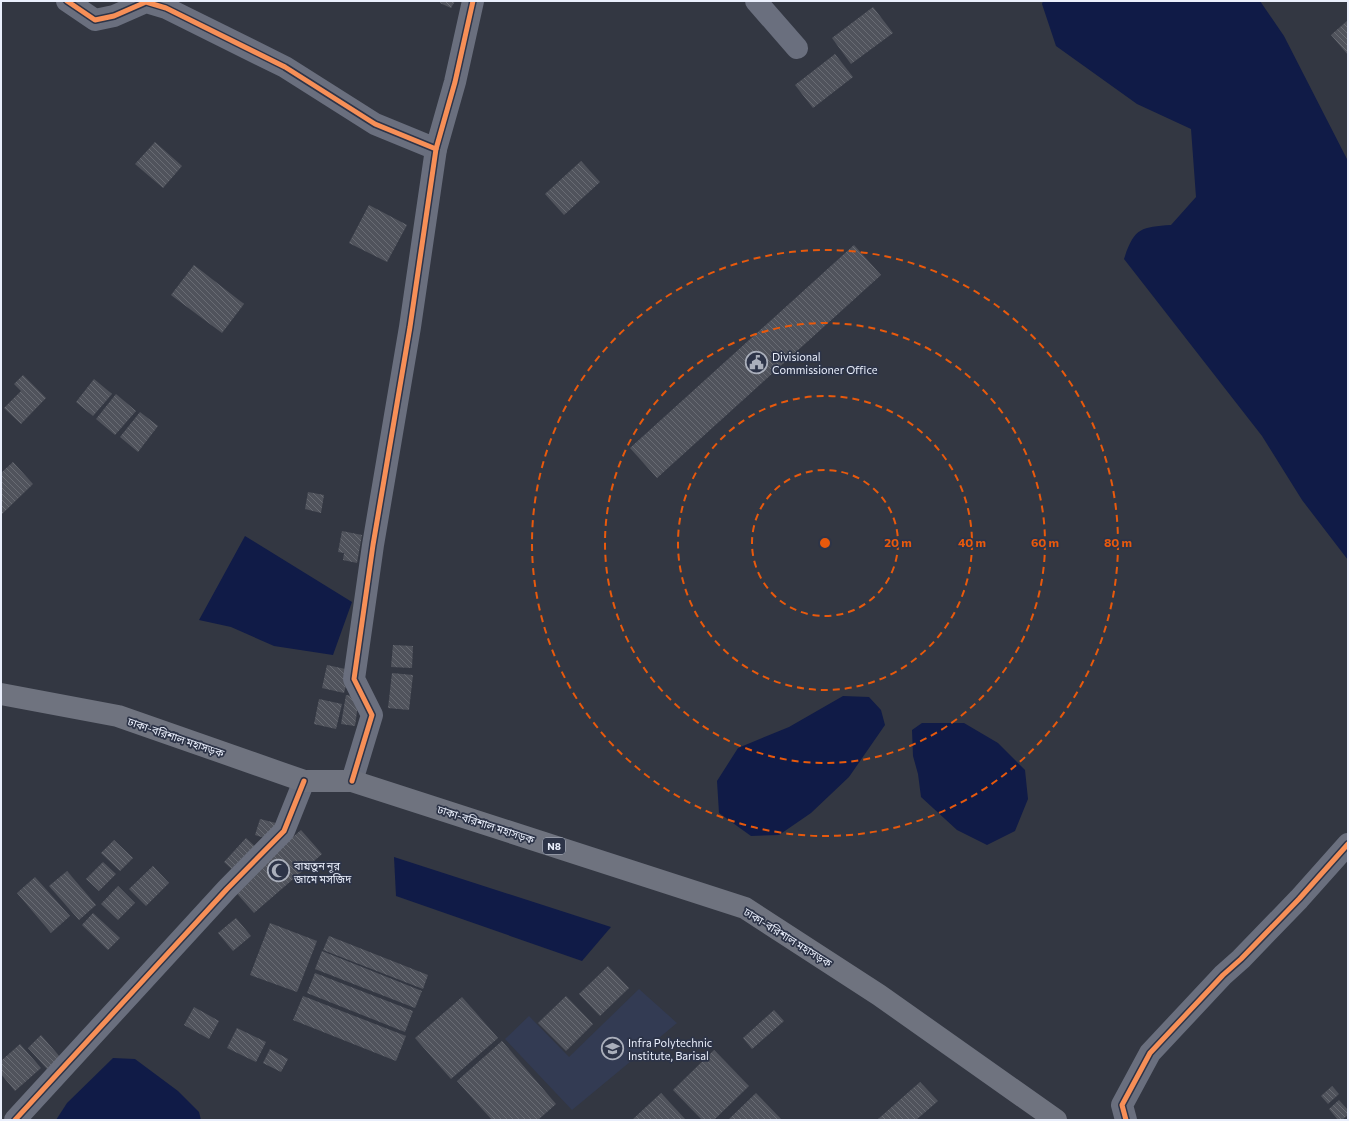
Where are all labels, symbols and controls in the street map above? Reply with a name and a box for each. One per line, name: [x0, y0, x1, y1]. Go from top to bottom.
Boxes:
public building icon: Divisional Commissioner Office: [743, 349, 769, 375]
place label: Divisional Commissioner Office: [772, 350, 878, 376]
text: 20 m: [884, 535, 912, 549]
text: 40 m: [958, 535, 986, 549]
text: 60 m: [1031, 535, 1059, 549]
text: 80 m: [1104, 535, 1132, 549]
centre of rings: [818, 536, 832, 550]
street label: ঢাকা-বরিশাল মহাসড়ক: [125, 714, 226, 760]
street label: ঢাকা-বরিশাল মহাসড়ক: [435, 802, 536, 846]
road number: N8: [543, 838, 565, 854]
mosque icon: বায়তুন নূর জামে মসজিদ: [265, 858, 291, 884]
place label: বায়তুন নূর জামে মসজিদ: [293, 859, 352, 885]
street label: ঢাকা-বরিশাল মহাসড়ক: [741, 904, 834, 969]
school or university icon: Infra Polytechnic Institute, Barisal: [600, 1035, 626, 1061]
place label: Infra Polytechnic Institute, Barisal: [628, 1036, 712, 1062]

